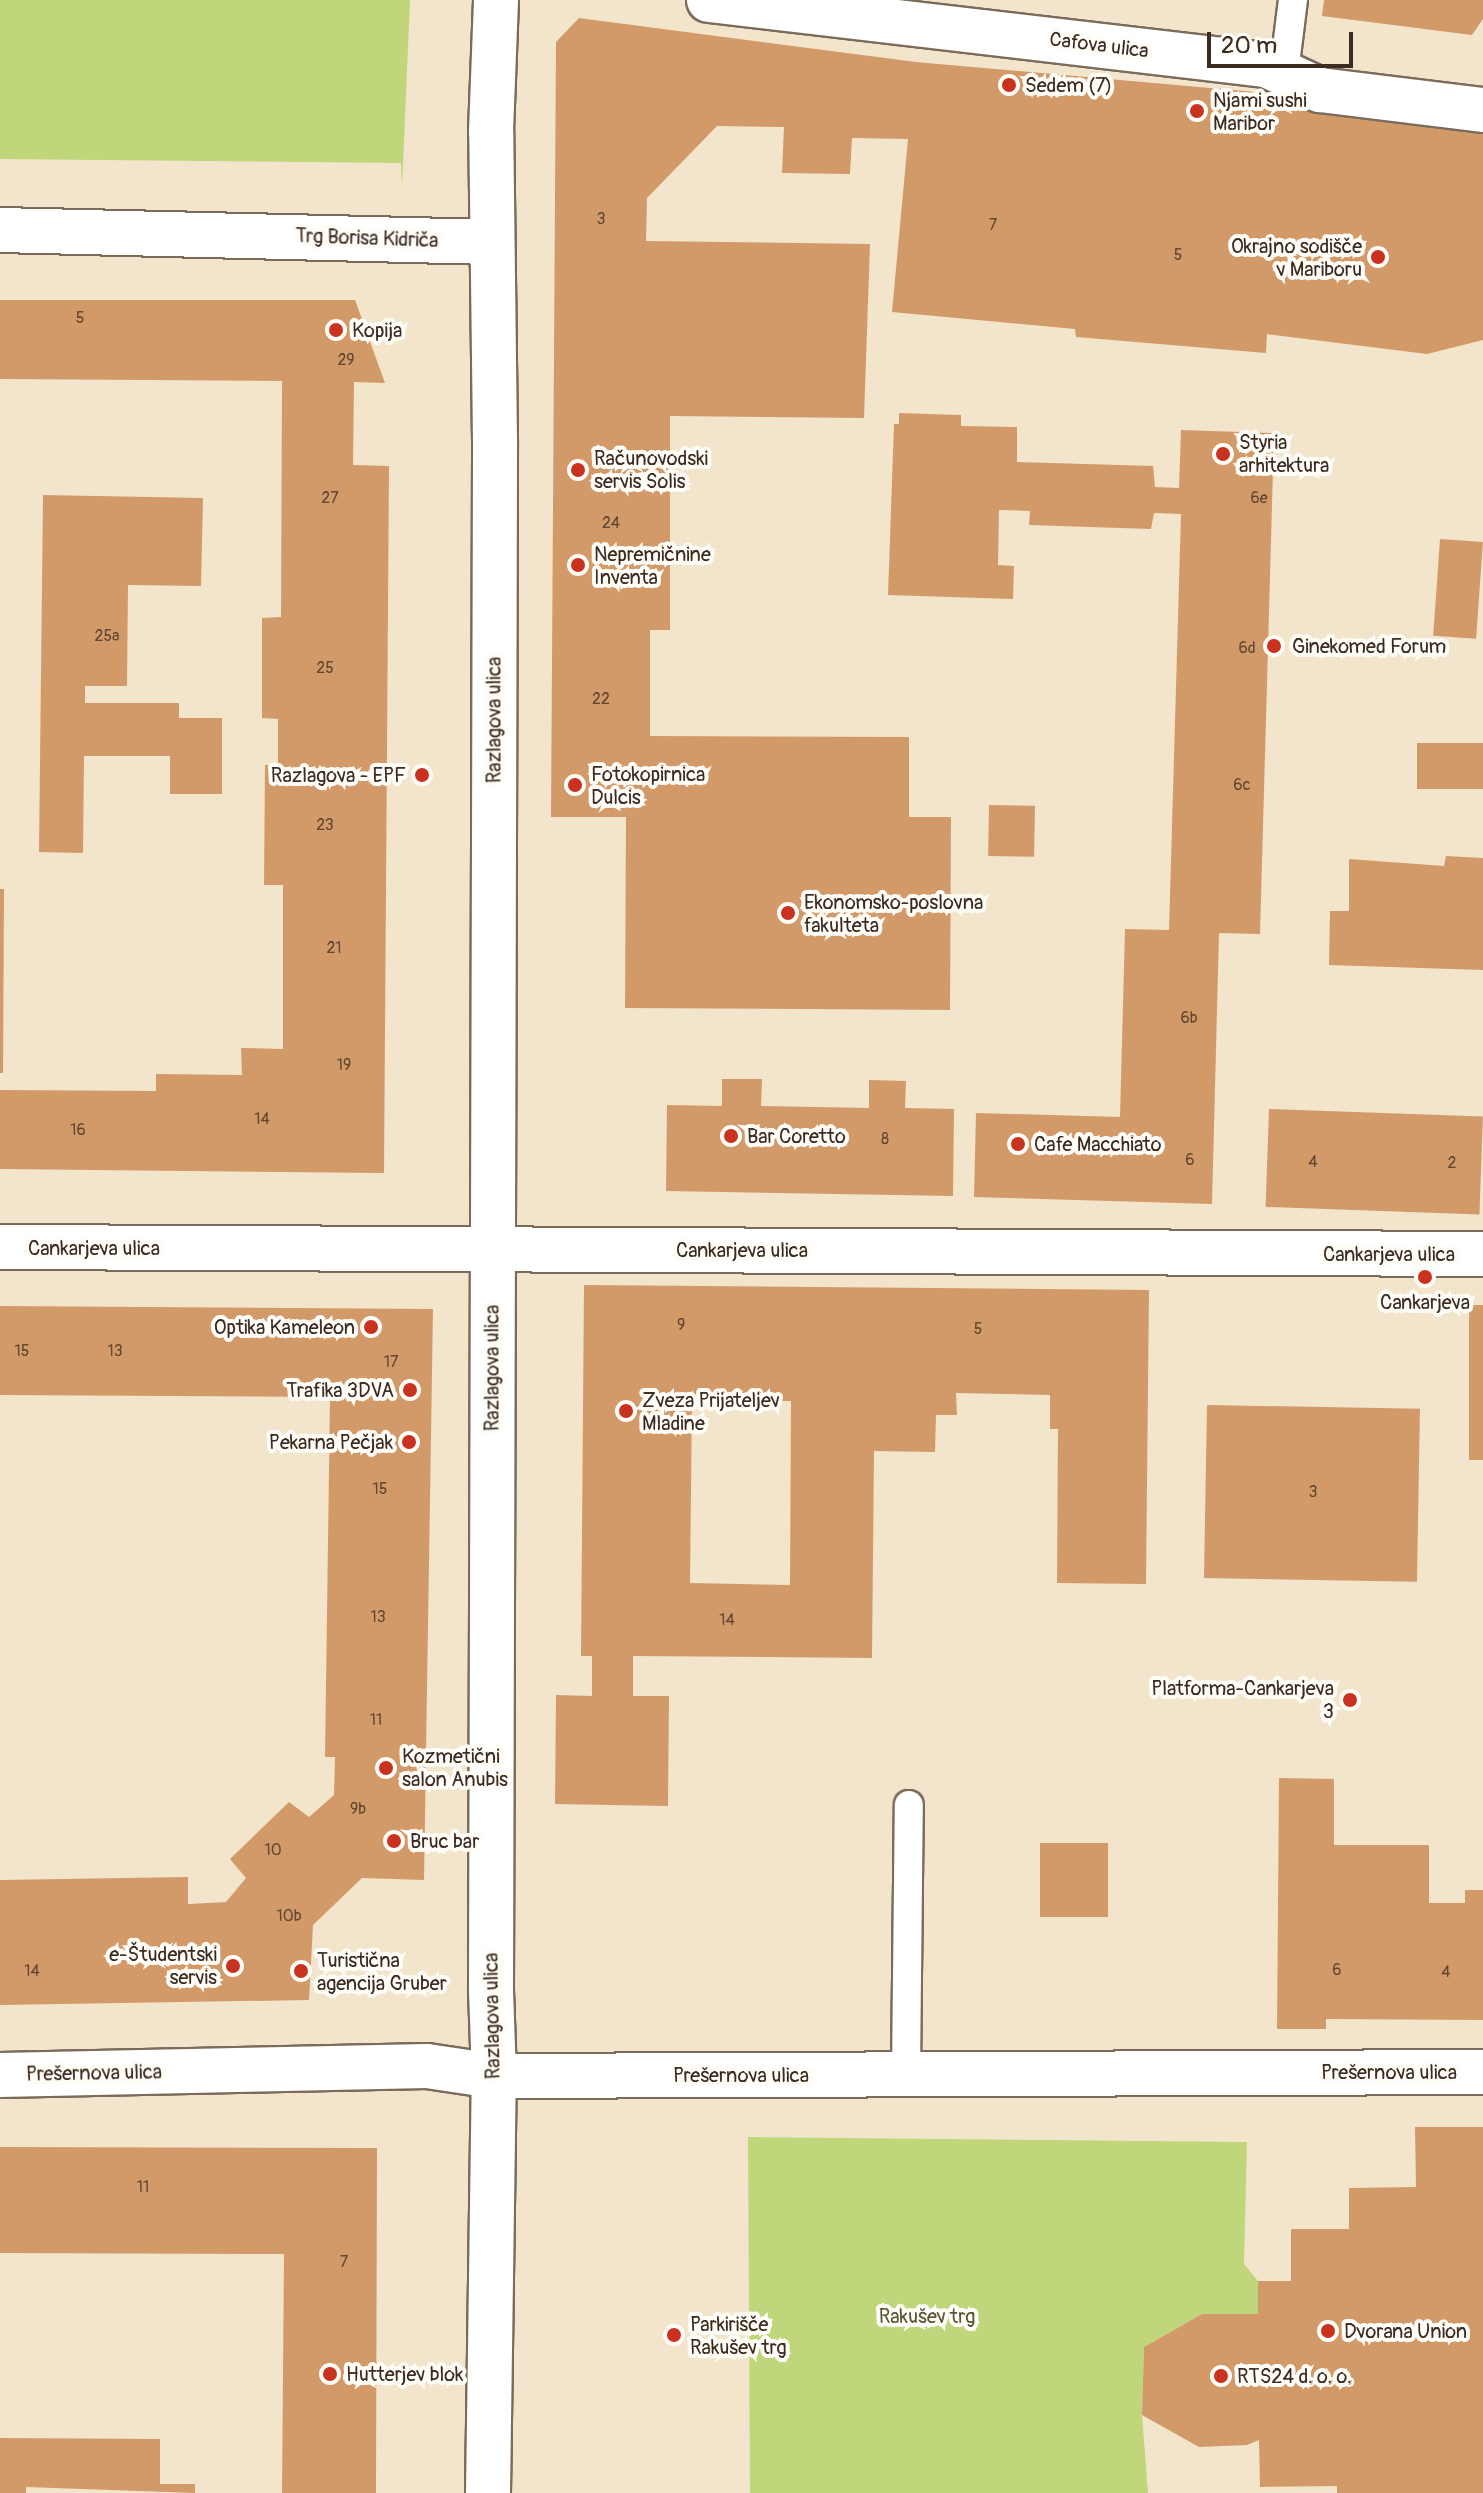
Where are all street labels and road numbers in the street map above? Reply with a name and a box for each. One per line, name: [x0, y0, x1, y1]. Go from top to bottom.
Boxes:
street label: Cafova ulica: [1048, 27, 1150, 63]
street label: Trg Borisa Kidriča: [295, 224, 439, 252]
street label: Razlagova ulica: [482, 657, 506, 783]
street label: Cankarjeva ulica: [28, 1236, 160, 1260]
street label: Cankarjeva ulica: [676, 1238, 808, 1262]
street label: Cankarjeva ulica: [1323, 1242, 1455, 1266]
street label: Razlagova ulica: [480, 1305, 504, 1431]
street label: Razlagova ulica: [479, 1952, 505, 2080]
street label: Prešernova ulica: [26, 2060, 162, 2086]
street label: Prešernova ulica: [1321, 2060, 1457, 2084]
street label: Prešernova ulica: [673, 2063, 809, 2087]

